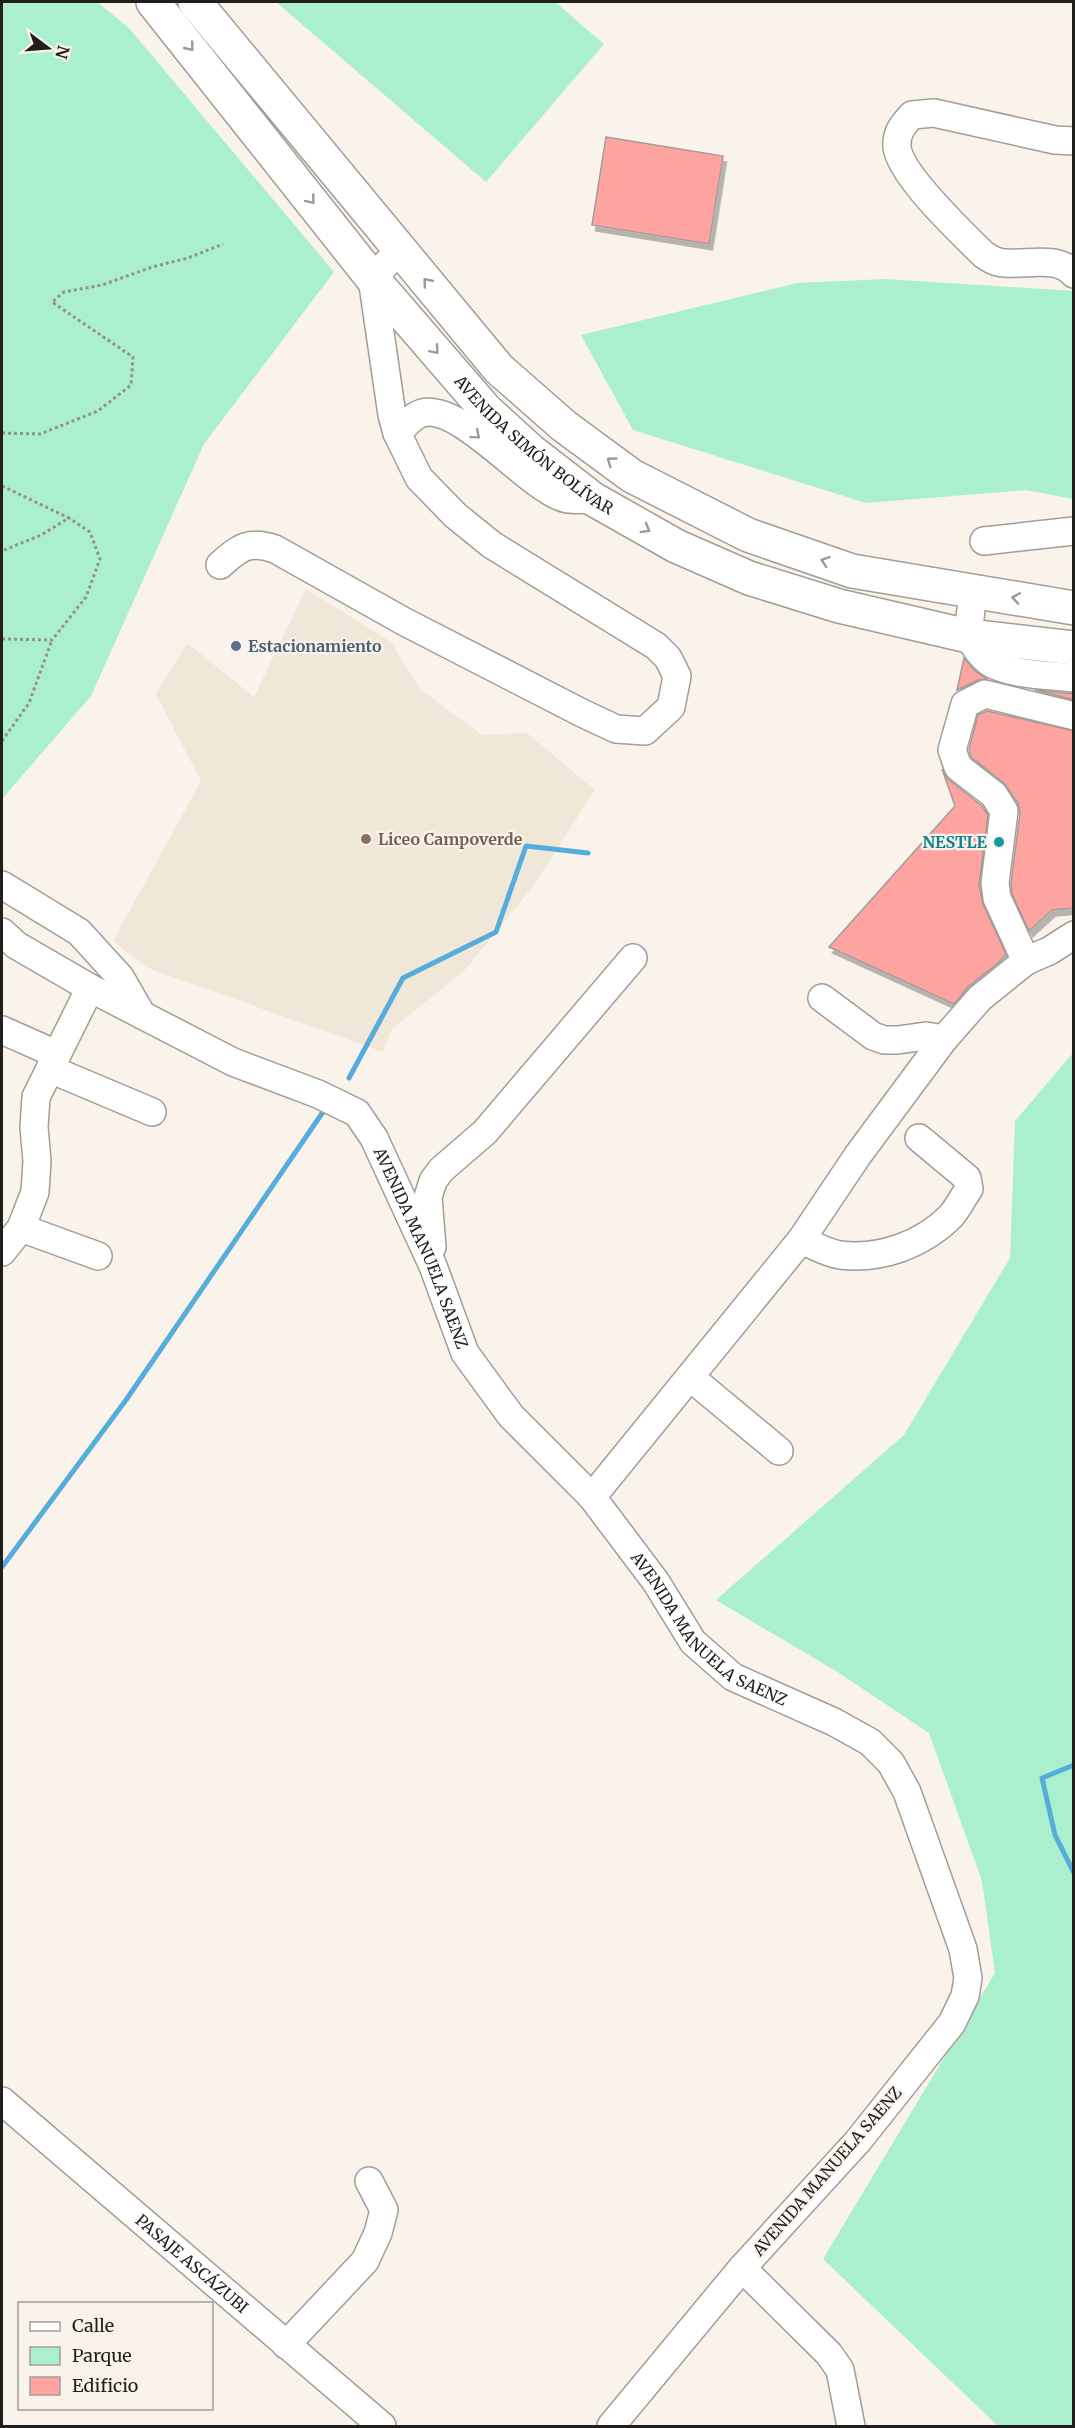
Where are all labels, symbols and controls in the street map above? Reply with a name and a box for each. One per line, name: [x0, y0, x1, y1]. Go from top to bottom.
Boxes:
north arrow: [18, 18, 78, 78]
one-way arrow: [182, 40, 193, 51]
text: N: [51, 43, 74, 61]
one-way arrow: [303, 193, 314, 204]
one-way arrow: [423, 278, 434, 289]
one-way arrow: [427, 343, 438, 354]
street label: AVENIDA SIMÓN BOLÍVAR: [450, 370, 618, 519]
one-way arrow: [469, 427, 480, 438]
one-way arrow: [607, 457, 618, 468]
one-way arrow: [640, 522, 650, 533]
one-way arrow: [820, 556, 831, 569]
one-way arrow: [1011, 593, 1020, 605]
place label: Estacionamiento: [248, 636, 382, 656]
marker: Estacionamiento: [229, 639, 243, 653]
place label: Liceo Campoverde: [378, 829, 523, 849]
marker: Liceo Campoverde: [359, 832, 373, 846]
place label: NESTLE: [922, 832, 988, 852]
marker: NESTLE: [992, 835, 1006, 849]
street label: AVENIDA MANUELA SAENZ: [369, 1143, 473, 1352]
street label: AVENIDA MANUELA SAENZ: [626, 1547, 790, 1710]
street label: AVENIDA MANUELA SAENZ: [748, 2082, 906, 2260]
street label: PASAJE ASCÁZUBI: [132, 2210, 252, 2317]
legend: [18, 2302, 213, 2410]
text: Calle: [72, 2314, 114, 2337]
text: Parque: [72, 2344, 132, 2367]
text: Edificio: [72, 2374, 138, 2397]

